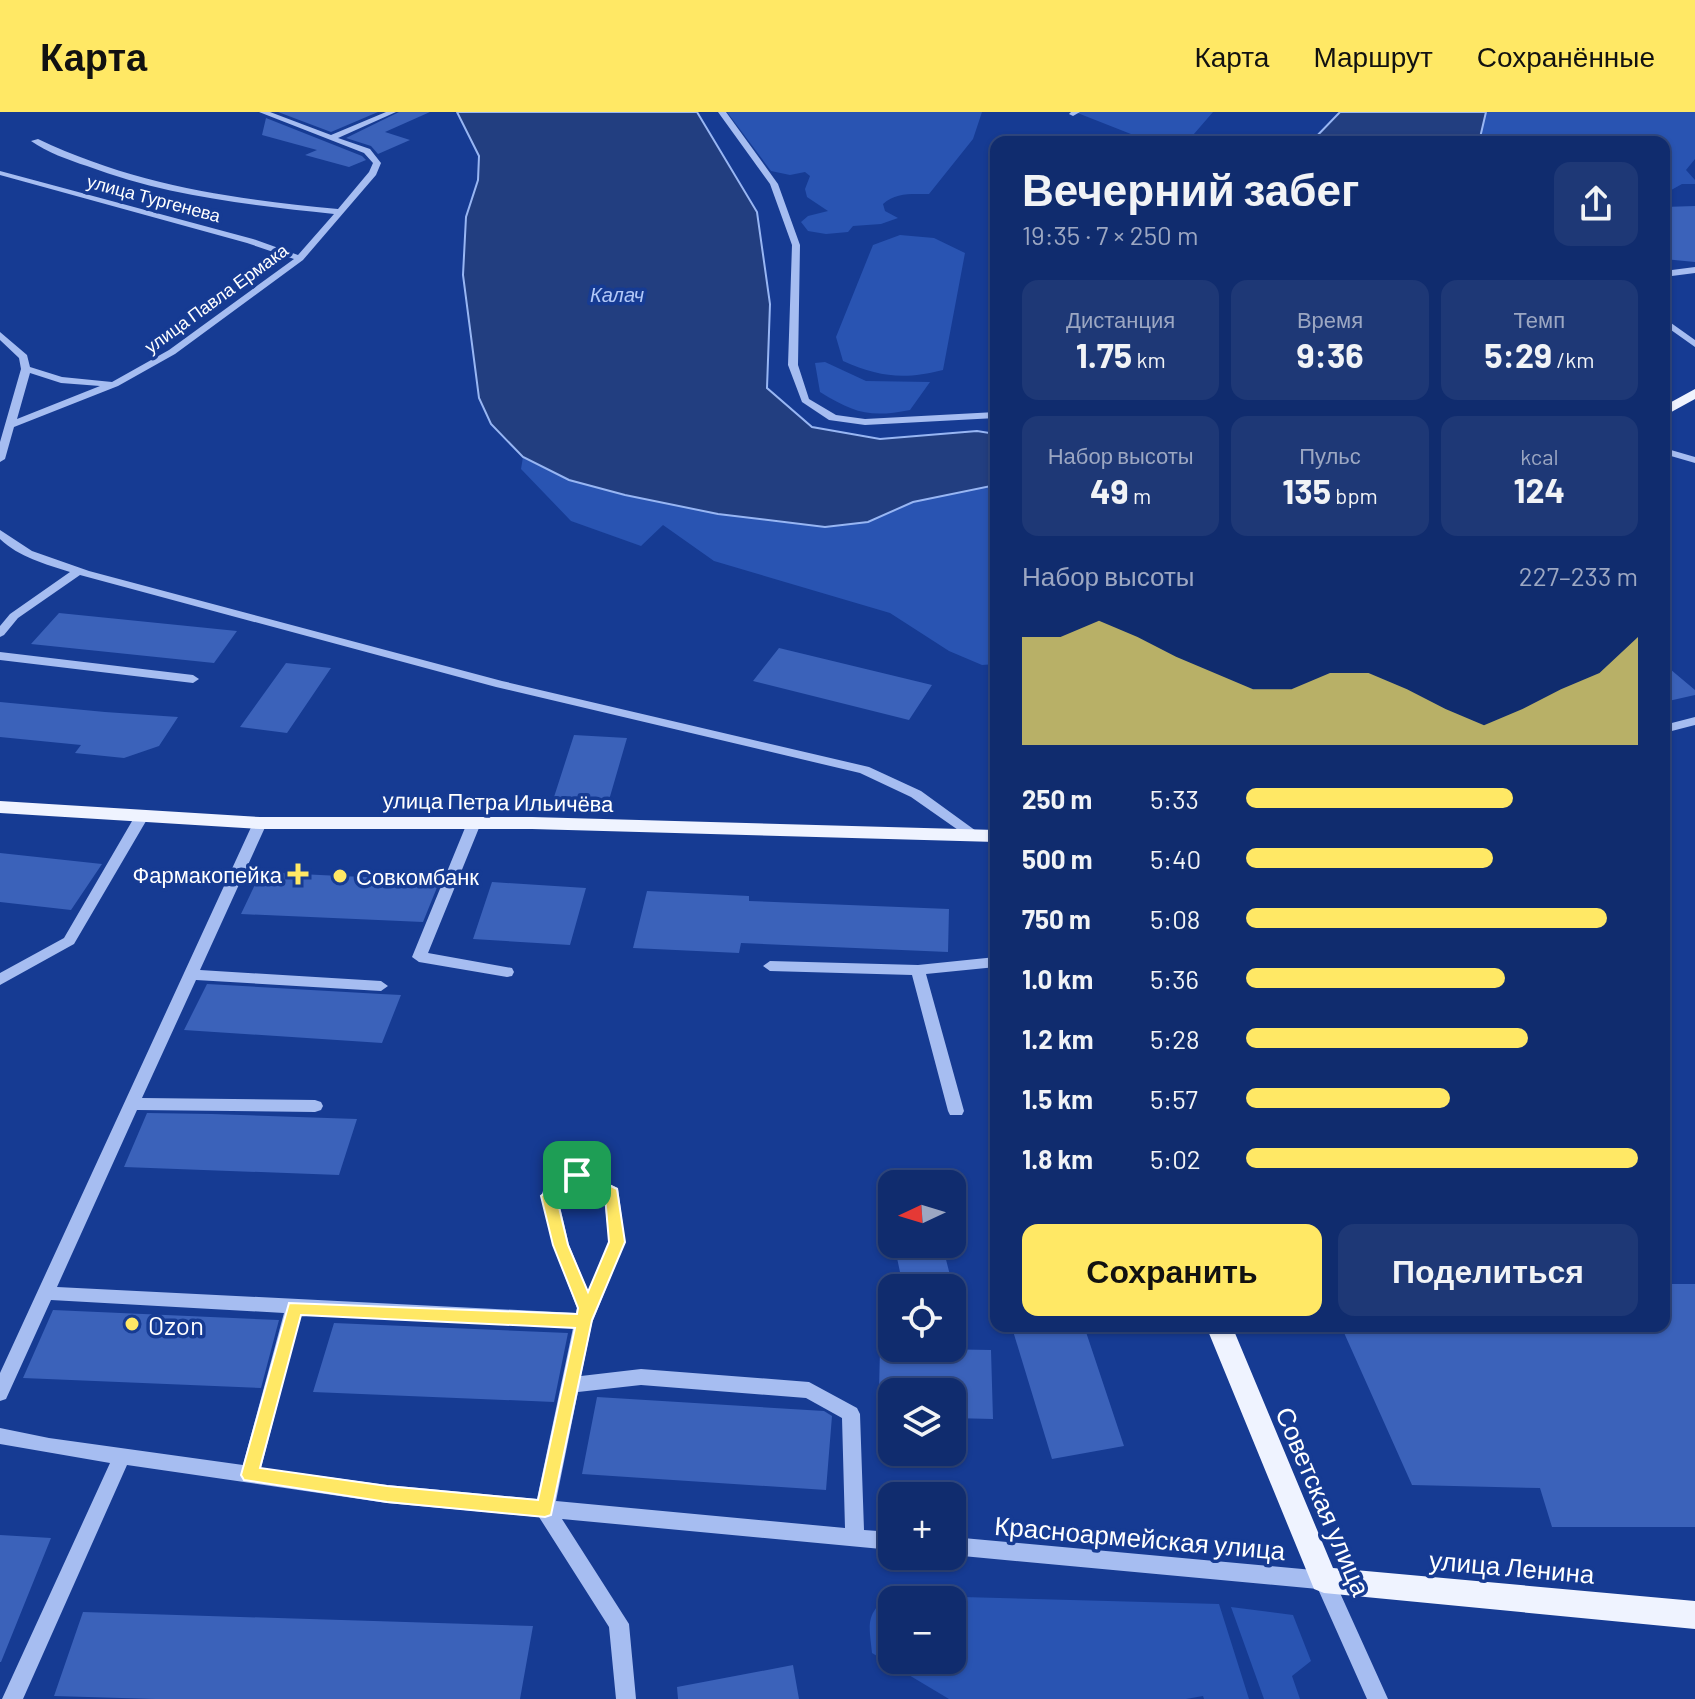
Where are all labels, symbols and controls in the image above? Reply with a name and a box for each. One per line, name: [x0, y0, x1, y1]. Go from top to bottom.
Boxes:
text: Карта: [40, 33, 147, 79]
text: Карта: [1194, 39, 1269, 73]
text: Маршрут: [1313, 39, 1433, 73]
text: Сохранённые: [1477, 39, 1655, 73]
text: Вечерний забег: [1022, 162, 1359, 215]
button: share: [1554, 162, 1638, 246]
street label: улица Тургенева: [85, 170, 224, 227]
text: 19:35 · 7 × 250 m: [1022, 219, 1198, 250]
street label: улица Павла Ермака: [140, 238, 293, 357]
water label: Калач: [590, 282, 644, 306]
text: Дистанция: [1066, 306, 1175, 332]
text: Время: [1297, 306, 1363, 332]
text: Темп: [1514, 306, 1565, 332]
text: 1.75: [1076, 334, 1132, 375]
text: 9:36: [1296, 334, 1364, 375]
text: 5:29: [1484, 334, 1552, 375]
text: km: [1132, 346, 1166, 372]
text: /km: [1552, 346, 1594, 372]
text: Набор высоты: [1048, 442, 1194, 468]
text: Пульс: [1299, 442, 1361, 468]
text: kcal: [1520, 443, 1559, 469]
text: 124: [1513, 469, 1565, 510]
text: 49: [1090, 470, 1129, 511]
text: 135: [1282, 470, 1331, 511]
text: m: [1129, 482, 1151, 508]
text: bpm: [1331, 482, 1378, 508]
text: Набор высоты: [1022, 560, 1195, 591]
text: 227–233 m: [1519, 560, 1638, 591]
text: 250 m: [1022, 783, 1092, 814]
text: 5:33: [1150, 783, 1199, 814]
street label: улица Петра Ильичёва: [382, 786, 614, 817]
text: 500 m: [1022, 843, 1093, 874]
text: 5:40: [1150, 843, 1201, 874]
place label: Фармакопейка: [133, 861, 283, 888]
place label: Совкомбанк: [356, 863, 479, 889]
marker: Фармакопейка: [289, 865, 307, 883]
marker: Совкомбанк: [331, 867, 349, 885]
text: 750 m: [1022, 903, 1091, 934]
text: 5:08: [1150, 903, 1200, 934]
text: 1.0 km: [1022, 963, 1093, 994]
text: 5:36: [1150, 963, 1199, 994]
text: 1.2 km: [1022, 1023, 1094, 1054]
text: 5:28: [1150, 1023, 1200, 1054]
text: 1.5 km: [1022, 1083, 1093, 1114]
text: 5:57: [1150, 1083, 1198, 1114]
pin: [543, 1141, 611, 1209]
text: 1.8 km: [1022, 1143, 1093, 1174]
text: 5:02: [1150, 1143, 1201, 1174]
icon: arrive: [555, 1153, 599, 1197]
north arrow: [878, 1170, 966, 1258]
map controls: [878, 1170, 966, 1674]
button: Сохранить: [1022, 1224, 1322, 1316]
button: Поделиться: [1338, 1224, 1638, 1316]
button: locate: [878, 1274, 966, 1362]
place label: Ozon: [148, 1309, 204, 1340]
marker: Ozon: [123, 1315, 141, 1333]
button: layers: [878, 1378, 966, 1466]
street label: Советская улица: [1270, 1402, 1378, 1601]
button: +: [878, 1482, 966, 1570]
street label: Красноармейская улица: [993, 1509, 1287, 1565]
street label: улица Ленина: [1428, 1543, 1597, 1589]
button: −: [878, 1586, 966, 1674]

